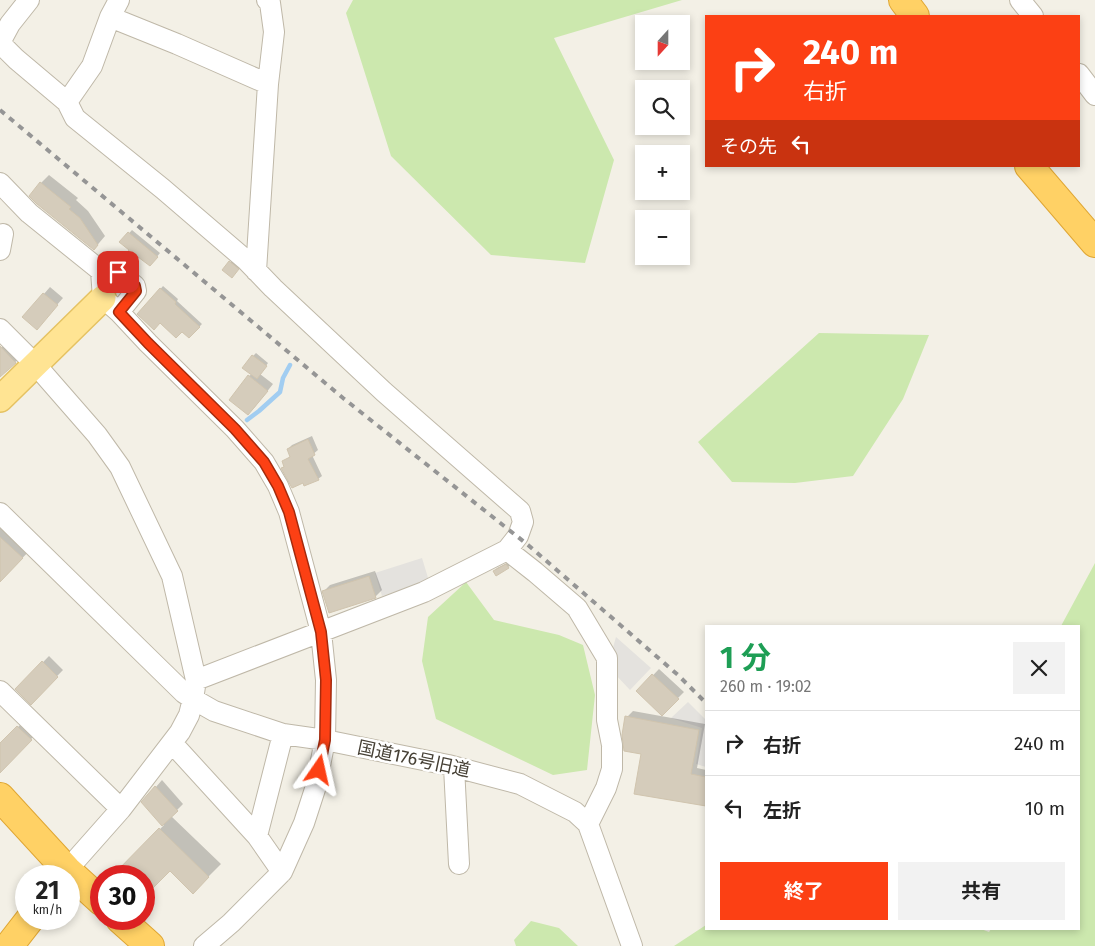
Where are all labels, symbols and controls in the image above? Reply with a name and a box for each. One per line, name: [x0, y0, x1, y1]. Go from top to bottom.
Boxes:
north arrow: [635, 15, 690, 70]
map controls: [635, 15, 690, 265]
text: 240 m: [803, 31, 898, 73]
icon: right: [720, 35, 785, 100]
text: 右折: [803, 78, 847, 105]
button: search: [635, 80, 690, 135]
icon: left: [787, 130, 815, 158]
text: その先: [720, 135, 777, 158]
button: +: [635, 145, 690, 200]
button: −: [635, 210, 690, 265]
pin: [97, 251, 139, 293]
icon: arrive: [104, 258, 132, 286]
text: 1 分: [720, 640, 771, 676]
button: close: [1013, 642, 1065, 694]
text: 260 m · 19:02: [720, 677, 811, 696]
icon: right: [720, 729, 748, 757]
text: 240 m: [1014, 732, 1065, 755]
text: 右折: [763, 734, 801, 757]
street label: 国道176号旧道: [355, 736, 473, 782]
position arrow: [292, 743, 344, 795]
icon: left: [720, 794, 748, 822]
text: 10 m: [1025, 797, 1065, 820]
text: 左折: [763, 799, 801, 822]
button: 終了: [720, 862, 888, 920]
button: 共有: [898, 862, 1065, 920]
speed limit sign: 30: [90, 865, 155, 930]
text: 21: [36, 876, 59, 906]
text: km/h: [33, 903, 62, 917]

